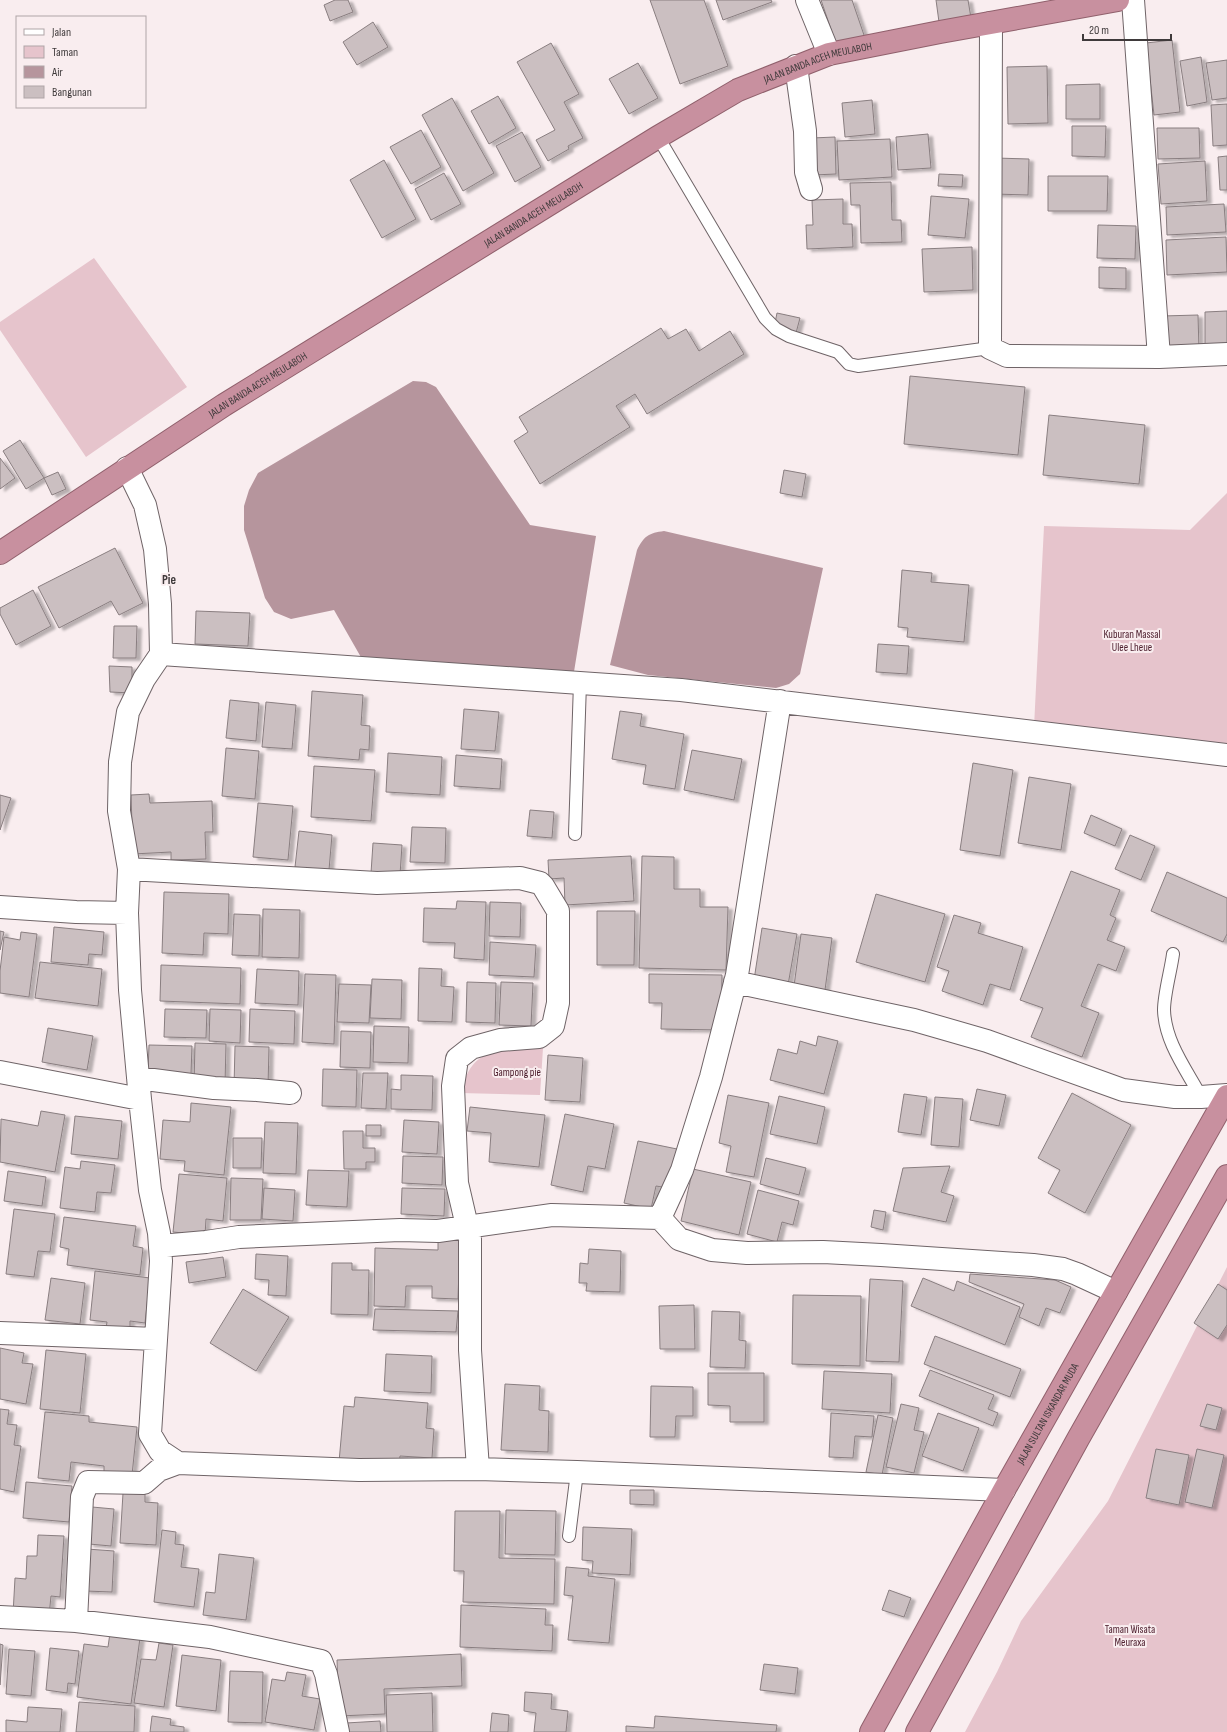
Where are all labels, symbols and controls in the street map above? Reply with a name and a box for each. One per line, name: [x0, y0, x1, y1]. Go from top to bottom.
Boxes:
legend: [16, 16, 146, 108]
scale bar: [1083, 16, 1171, 42]
text: 20 m: [1089, 23, 1109, 38]
text: Jalan: [51, 25, 71, 40]
street label: JALAN BANDA ACEH MEULABOH: [761, 40, 873, 87]
text: Taman: [52, 45, 78, 60]
text: Air: [51, 65, 63, 80]
text: Bangunan: [52, 85, 92, 100]
street label: JALAN BANDA ACEH MEULABOH: [481, 179, 585, 250]
street label: JALAN BANDA ACEH MEULABOH: [205, 349, 310, 421]
district label: Pie: [162, 572, 176, 588]
park label: Kuburan Massal Ulee Lheue: [1103, 628, 1161, 654]
park label: Gampong pie: [493, 1066, 541, 1079]
street label: JALAN SULTAN ISKANDAR MUDA: [1013, 1361, 1082, 1467]
park label: Taman Wisata Meuraxa: [1105, 1623, 1155, 1649]

